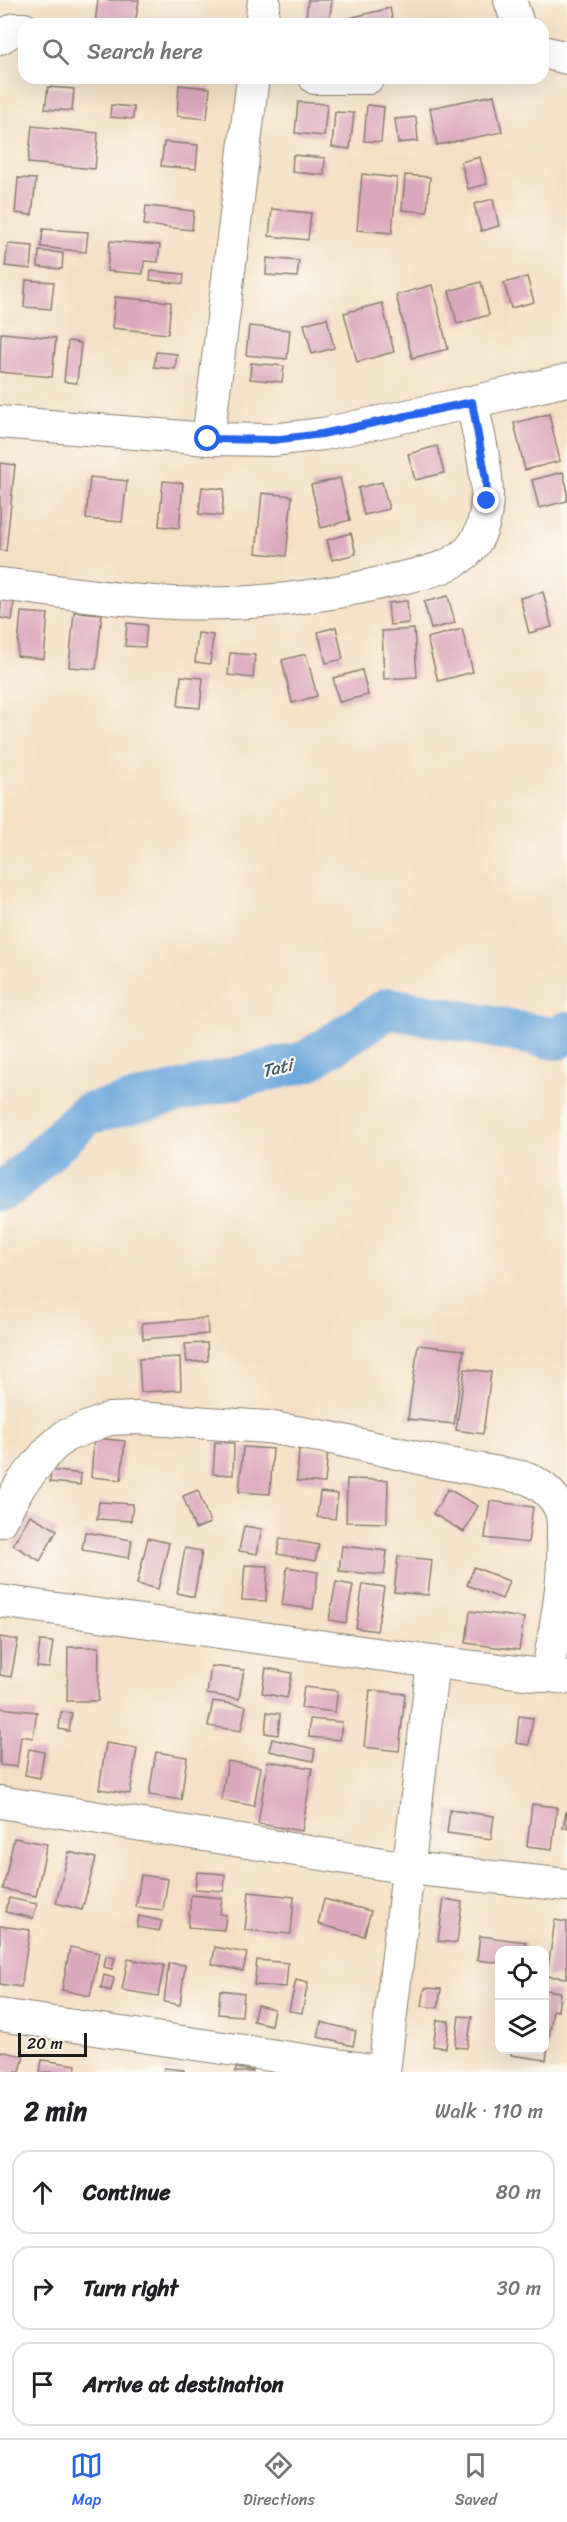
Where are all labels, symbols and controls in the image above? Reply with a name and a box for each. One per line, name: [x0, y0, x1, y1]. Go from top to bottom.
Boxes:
search box: [18, 18, 549, 84]
text: Search here: [87, 32, 203, 71]
icon: search: [39, 35, 72, 68]
route start: [194, 425, 220, 451]
route end: [473, 487, 499, 513]
water label: Tati: [259, 1048, 299, 1087]
map controls: [495, 1946, 549, 2054]
button: locate: [495, 1946, 549, 2000]
button: layers: [495, 2000, 549, 2054]
text: 20 m: [27, 2029, 63, 2058]
scale bar: [18, 2030, 87, 2058]
text: 2 min: [24, 2088, 87, 2134]
text: Walk · 110 m: [435, 2094, 543, 2129]
text: Continue: [83, 2173, 171, 2212]
text: 80 m: [496, 2175, 541, 2210]
icon: ahead: [26, 2176, 59, 2209]
text: Turn right: [83, 2269, 178, 2308]
text: 30 m: [497, 2271, 541, 2306]
icon: right: [26, 2272, 59, 2305]
text: Arrive at destination: [83, 2365, 284, 2404]
icon: arrive: [26, 2368, 59, 2401]
tab: Map: [70, 2449, 103, 2514]
tab: Directions: [243, 2449, 315, 2514]
tab: Saved: [455, 2449, 497, 2514]

